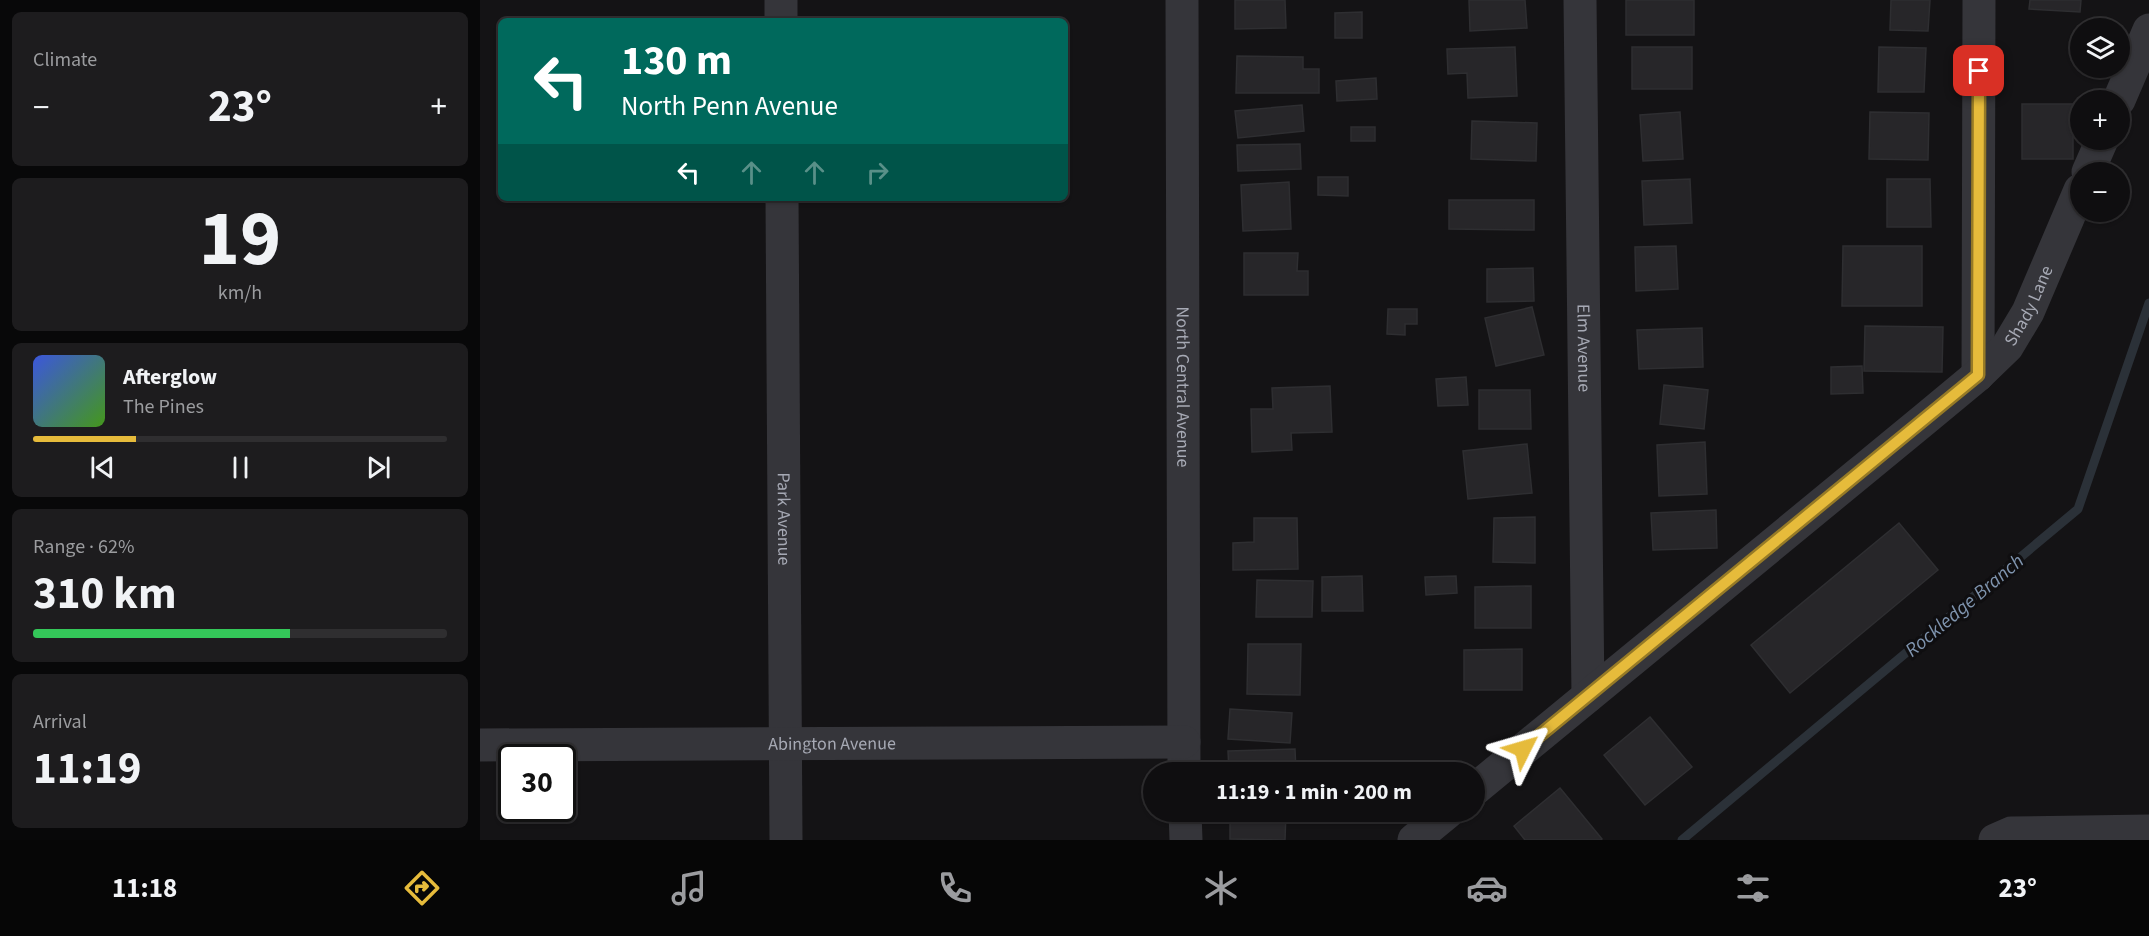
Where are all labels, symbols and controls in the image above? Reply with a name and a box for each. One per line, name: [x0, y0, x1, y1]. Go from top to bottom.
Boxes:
map controls: [2070, 18, 2130, 222]
button: layers: [2070, 18, 2130, 78]
text: 130 m: [621, 31, 732, 91]
icon: left: [522, 42, 600, 120]
pin: [1953, 45, 2004, 96]
text: Climate: [33, 46, 97, 74]
icon: arrive: [1962, 54, 1995, 87]
text: 23°: [208, 75, 272, 139]
text: −: [33, 84, 49, 131]
text: +: [431, 84, 447, 131]
text: North Penn Avenue: [621, 87, 838, 126]
button: +: [2070, 90, 2130, 150]
icon: left: [672, 156, 705, 189]
icon: ahead: [735, 156, 768, 189]
icon: ahead: [798, 156, 831, 189]
icon: right: [861, 156, 894, 189]
button: −: [2070, 162, 2130, 222]
text: 19: [199, 184, 281, 295]
street label: Shady Lane: [1998, 262, 2059, 351]
text: km/h: [218, 279, 262, 307]
street label: Elm Avenue: [1570, 304, 1597, 392]
street label: North Central Avenue: [1170, 306, 1195, 468]
text: Afterglow: [123, 361, 217, 393]
text: The Pines: [123, 393, 204, 421]
icon: previous: [86, 451, 119, 484]
icon: pause: [224, 451, 257, 484]
icon: next: [362, 451, 395, 484]
street label: Park Avenue: [771, 473, 796, 566]
text: Range · 62%: [33, 533, 134, 561]
water label: Rockledge Branch: [1899, 548, 2030, 664]
text: 310 km: [33, 562, 177, 626]
text: Arrival: [33, 708, 87, 736]
position arrow: [1491, 717, 1555, 781]
street label: Abington Avenue: [768, 731, 896, 757]
text: 11:19: [33, 737, 142, 801]
speed limit sign: 30: [498, 744, 576, 822]
text: 11:19 · 1 min · 200 m: [1216, 776, 1412, 808]
icon: directions: [401, 867, 443, 909]
icon: music: [668, 867, 710, 909]
icon: phone: [934, 867, 976, 909]
icon: climate: [1200, 867, 1242, 909]
icon: car: [1466, 867, 1508, 909]
icon: filters: [1732, 867, 1774, 909]
text: 11:18: [112, 869, 177, 908]
text: 23°: [1999, 869, 2037, 908]

